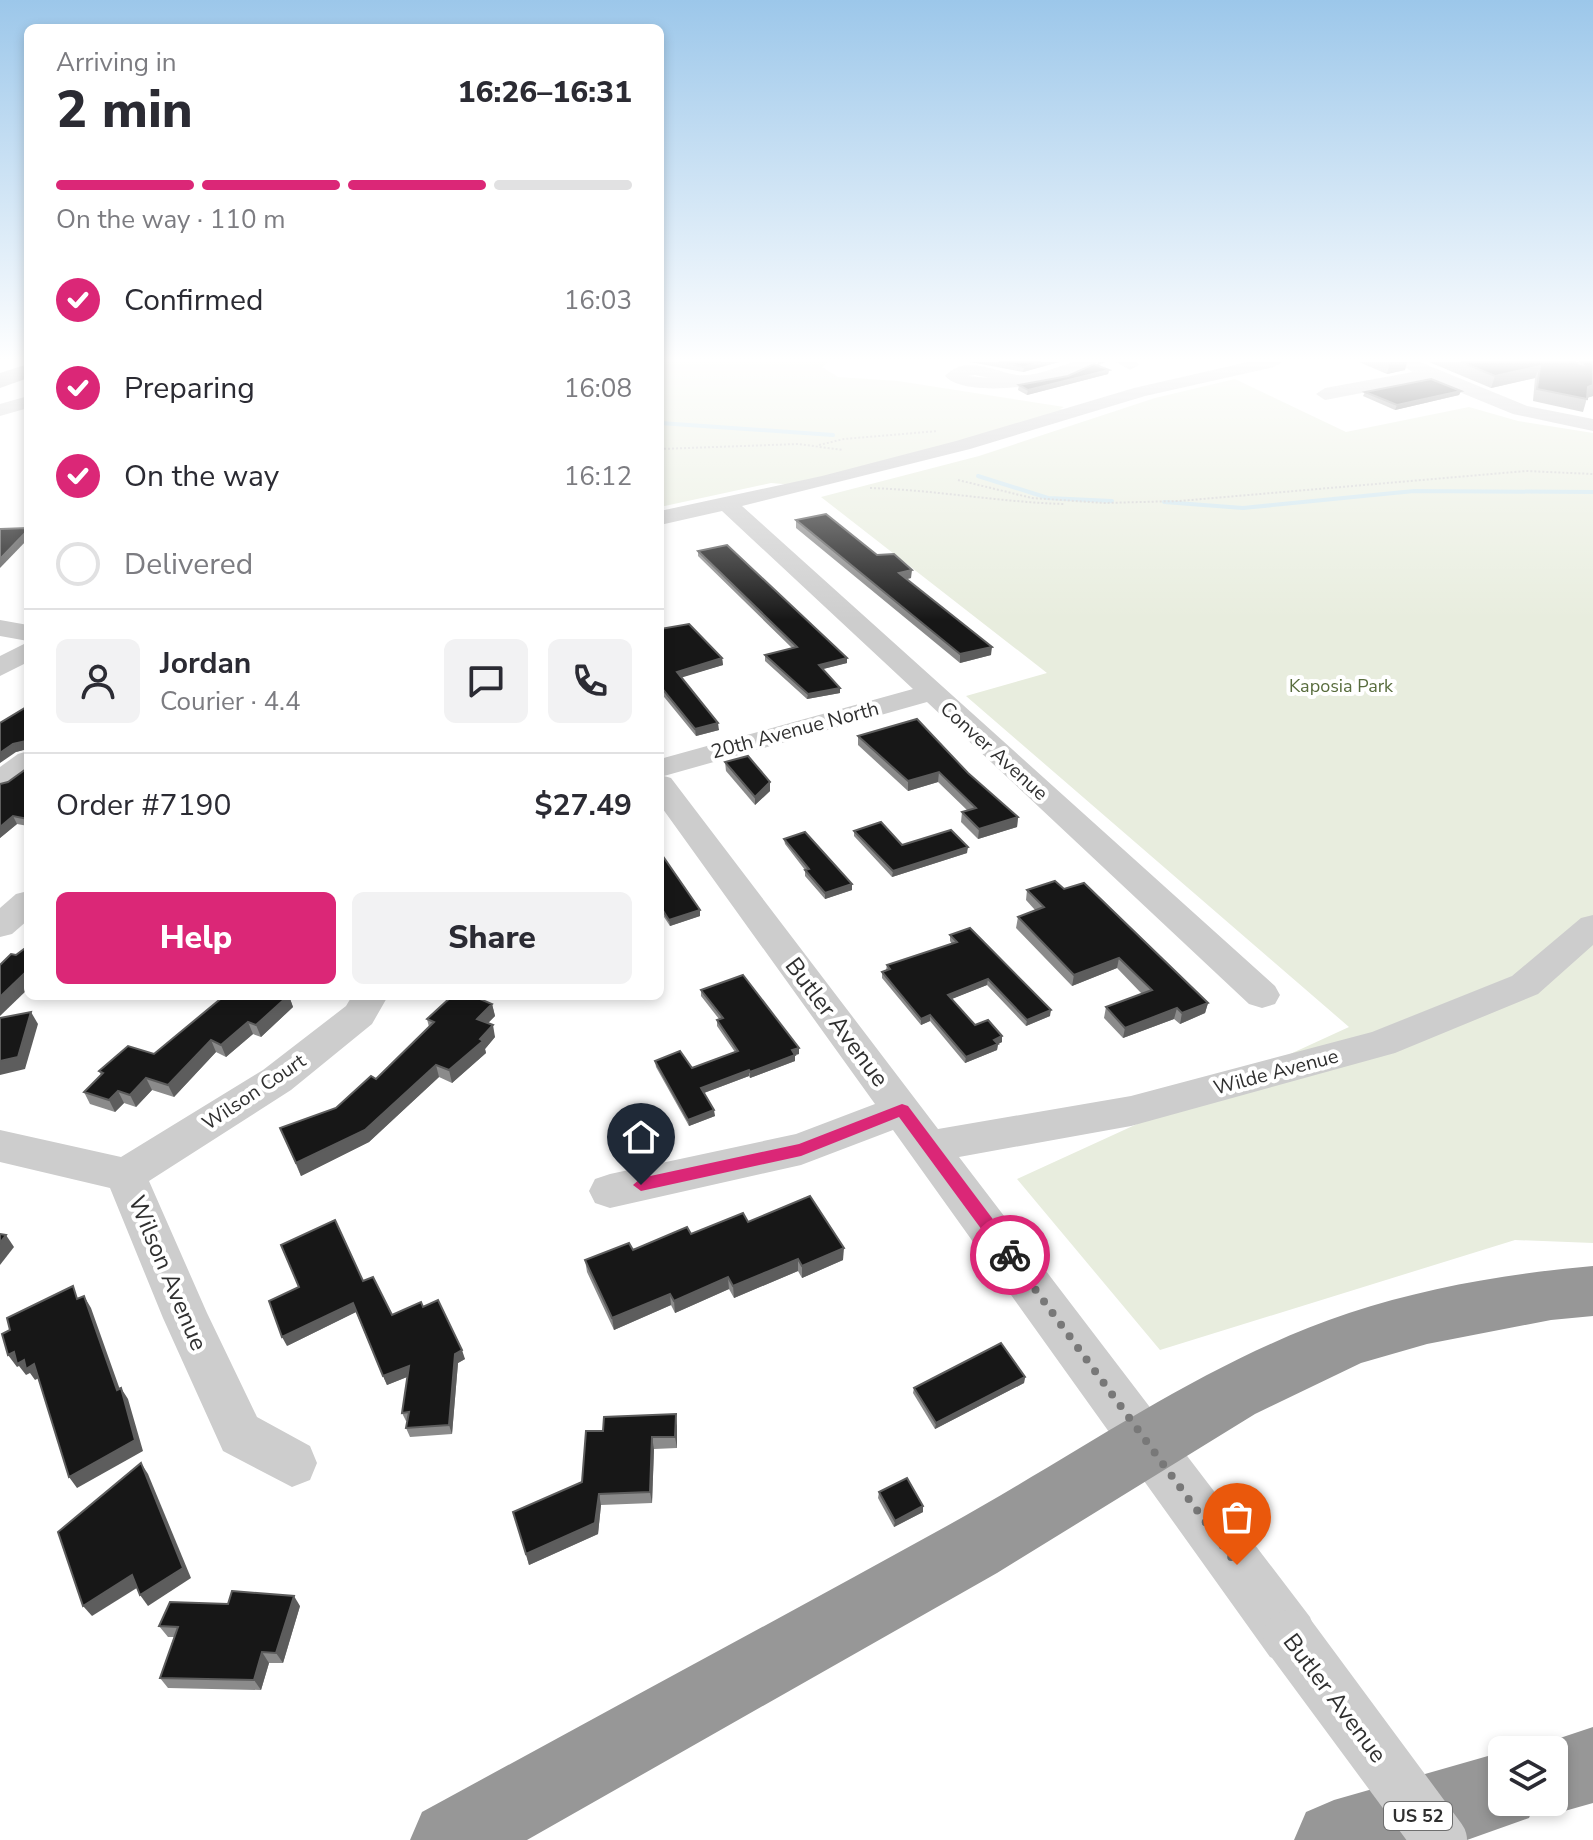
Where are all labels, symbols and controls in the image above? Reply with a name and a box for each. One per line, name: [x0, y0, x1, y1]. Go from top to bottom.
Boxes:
text: Arriving in: [56, 45, 177, 80]
text: 16:26–16:31: [457, 72, 632, 113]
text: 2 min: [56, 74, 193, 145]
text: On the way · 110 m: [56, 202, 285, 237]
icon: check: [56, 278, 100, 322]
text: Confirmed: [124, 280, 264, 321]
text: 16:03: [564, 283, 632, 318]
icon: check: [56, 366, 100, 410]
text: Preparing: [124, 368, 255, 409]
text: 16:08: [564, 371, 632, 406]
icon: check: [56, 454, 100, 498]
text: On the way: [124, 456, 279, 497]
text: 16:12: [564, 459, 632, 494]
text: Delivered: [124, 544, 253, 585]
button: person: [56, 639, 140, 723]
button: chat: [444, 639, 528, 723]
button: phone: [548, 639, 632, 723]
text: Jordan: [160, 643, 251, 684]
park label: Kaposia Park: [1289, 674, 1394, 698]
text: Courier · 4.4: [160, 684, 301, 719]
street label: 20th Avenue North: [708, 695, 882, 765]
street label: Conver Avenue: [934, 695, 1054, 807]
text: Order #7190: [56, 785, 231, 826]
text: $27.49: [535, 785, 632, 826]
button: Help: [56, 892, 336, 984]
button: Share: [352, 892, 632, 984]
street label: Butler Avenue: [778, 951, 896, 1093]
street label: Wilde Avenue: [1211, 1042, 1341, 1102]
street label: Wilson Court: [197, 1047, 312, 1137]
pin: [607, 1103, 675, 1185]
icon: home: [619, 1115, 663, 1159]
street label: Wilson Avenue: [121, 1191, 215, 1355]
courier: [970, 1215, 1050, 1295]
icon: bike: [988, 1233, 1032, 1277]
pin: [1203, 1483, 1271, 1565]
icon: bag: [1215, 1495, 1259, 1539]
street label: Butler Avenue: [1276, 1627, 1394, 1769]
map controls: [1488, 1736, 1568, 1816]
button: layers: [1488, 1736, 1568, 1816]
road number: US 52: [1384, 1802, 1452, 1830]

